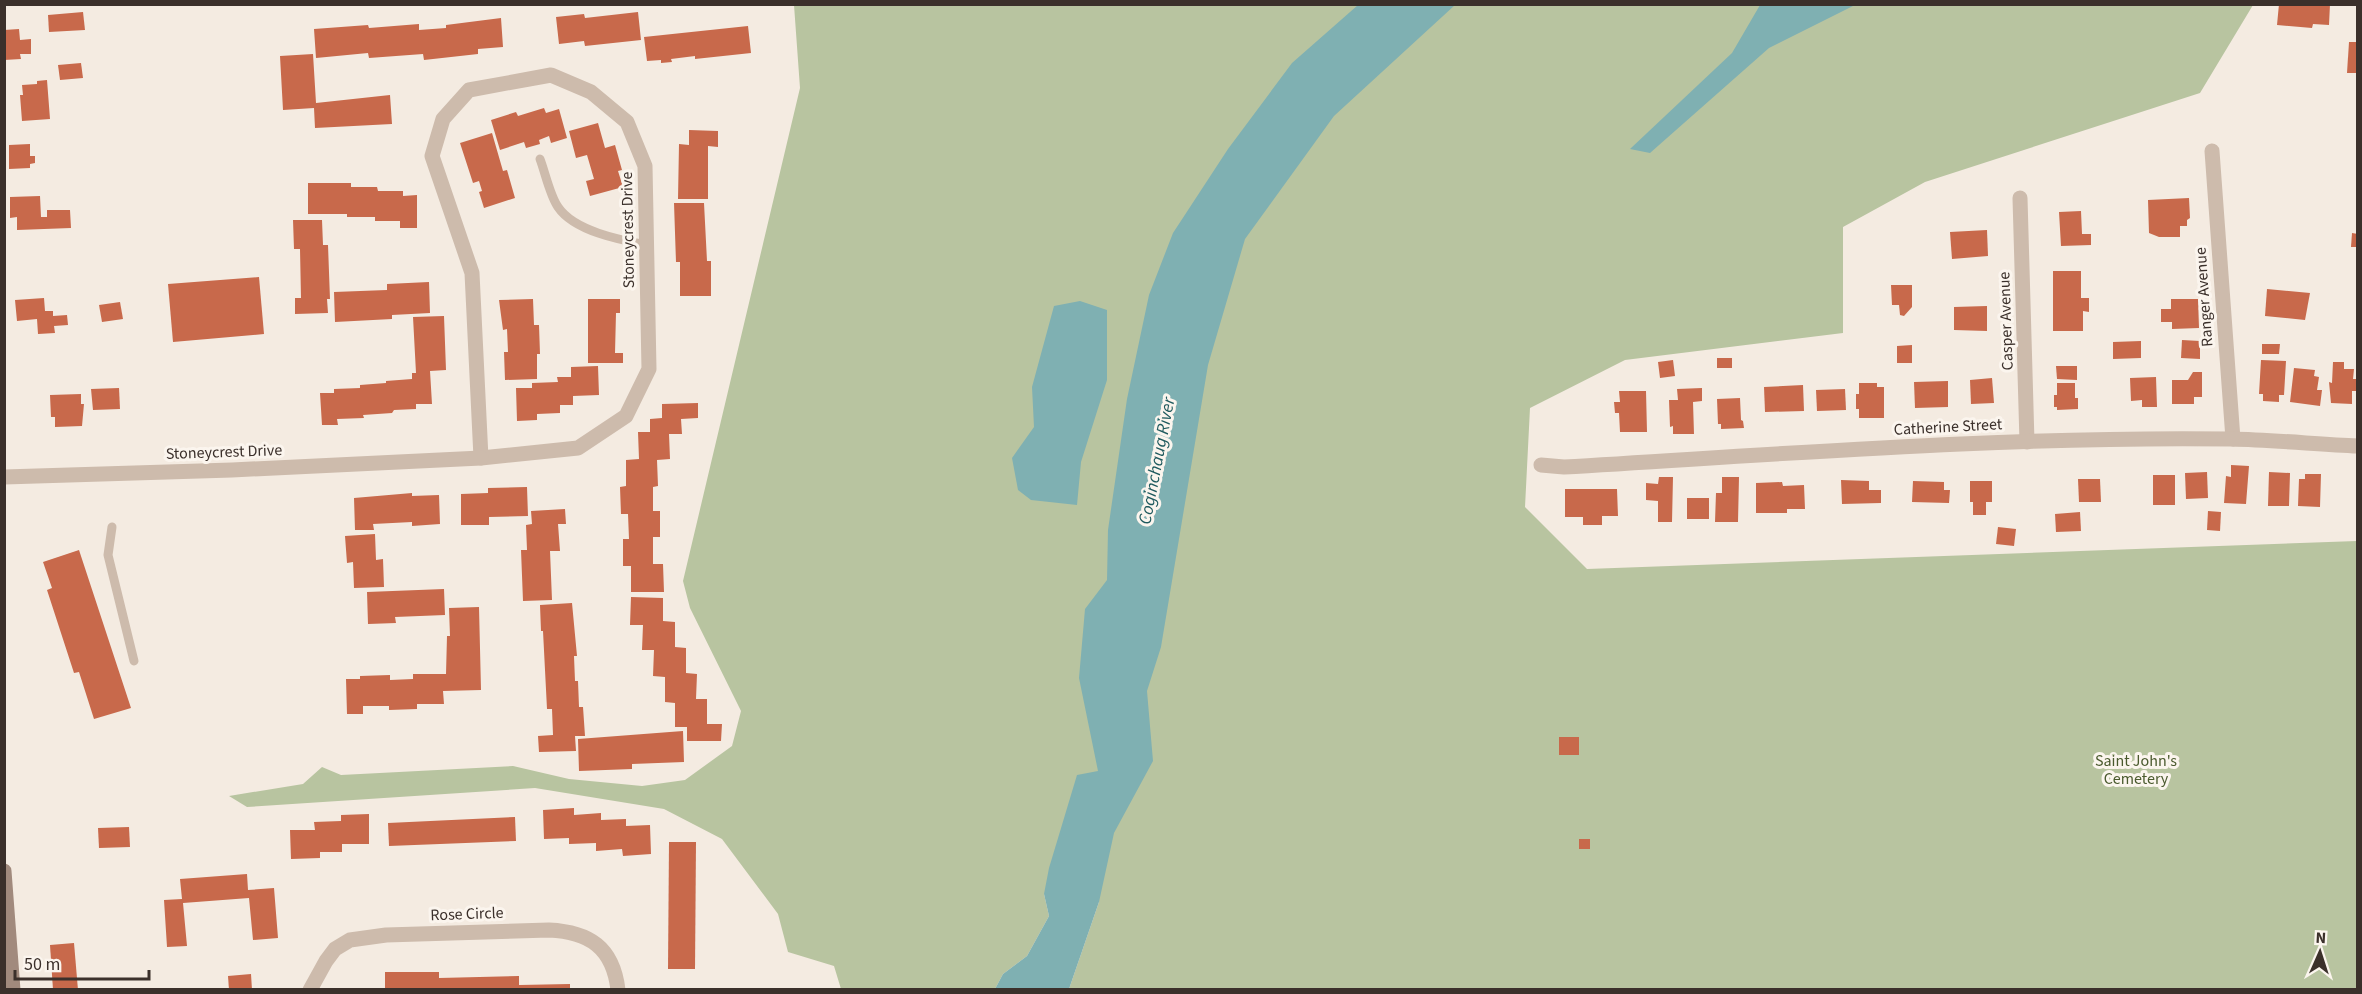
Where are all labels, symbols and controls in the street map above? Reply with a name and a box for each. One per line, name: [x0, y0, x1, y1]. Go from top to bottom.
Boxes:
street label: Stoneycrest Drive: [616, 172, 640, 288]
street label: Ranger Avenue: [2190, 246, 2218, 348]
street label: Casper Avenue: [1993, 271, 2019, 371]
water label: Coginchaug River: [1132, 395, 1182, 527]
street label: Catherine Street: [1893, 413, 2003, 441]
street label: Stoneycrest Drive: [165, 439, 283, 465]
park label: Saint John's Cemetery: [2095, 750, 2177, 790]
street label: Rose Circle: [430, 902, 504, 926]
north arrow: [2290, 922, 2350, 982]
text: N: [2315, 927, 2327, 949]
scale bar: [15, 943, 148, 981]
text: 50 m: [24, 952, 60, 977]

